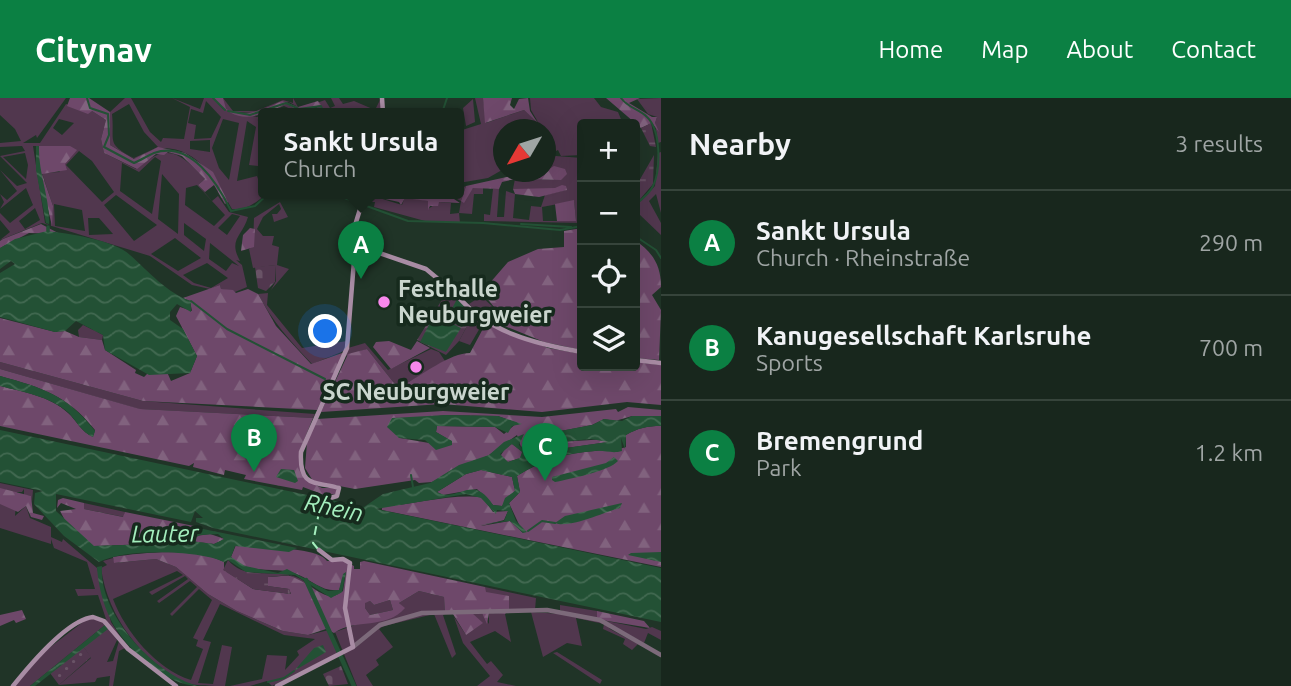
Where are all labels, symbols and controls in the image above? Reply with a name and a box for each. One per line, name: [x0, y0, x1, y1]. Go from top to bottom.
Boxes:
text: Citynav: [35, 31, 152, 68]
text: Home: [878, 36, 943, 63]
text: Map: [981, 36, 1028, 63]
text: About: [1066, 36, 1133, 63]
text: Contact: [1171, 36, 1256, 63]
popup: [258, 108, 464, 199]
north arrow: [493, 119, 556, 182]
map controls: [577, 119, 640, 371]
button: +: [577, 119, 640, 182]
text: Sankt Ursula: [284, 127, 438, 156]
text: Nearby: [689, 127, 791, 161]
text: 3 results: [1175, 131, 1263, 156]
text: Church: [284, 156, 356, 181]
button: −: [577, 182, 640, 245]
text: Sankt Ursula: [756, 216, 911, 245]
pin: A: [338, 221, 384, 279]
text: A: [704, 230, 720, 255]
text: 290 m: [1199, 230, 1263, 255]
button: locate: [577, 245, 640, 308]
text: Church · Rheinstraße: [756, 245, 970, 270]
place label: Festhalle Neuburgweier: [398, 276, 552, 327]
marker: Festhalle Neuburgweier: [376, 294, 392, 310]
button: layers: [577, 308, 640, 371]
your location: [308, 314, 342, 348]
text: Kanugesellschaft Karlsruhe: [756, 321, 1092, 350]
text: B: [704, 335, 720, 360]
text: 700 m: [1199, 335, 1263, 360]
text: Sports: [756, 350, 823, 375]
marker: SC Neuburgweier: [408, 359, 424, 375]
place label: SC Neuburgweier: [322, 379, 510, 404]
pin: B: [231, 414, 277, 472]
pin: C: [522, 423, 568, 481]
text: Bremengrund: [756, 426, 923, 455]
text: C: [705, 440, 719, 465]
text: 1.2 km: [1195, 440, 1263, 465]
text: Park: [756, 455, 802, 480]
water label: Rhein: [302, 488, 366, 527]
water label: Lauter: [131, 519, 200, 548]

